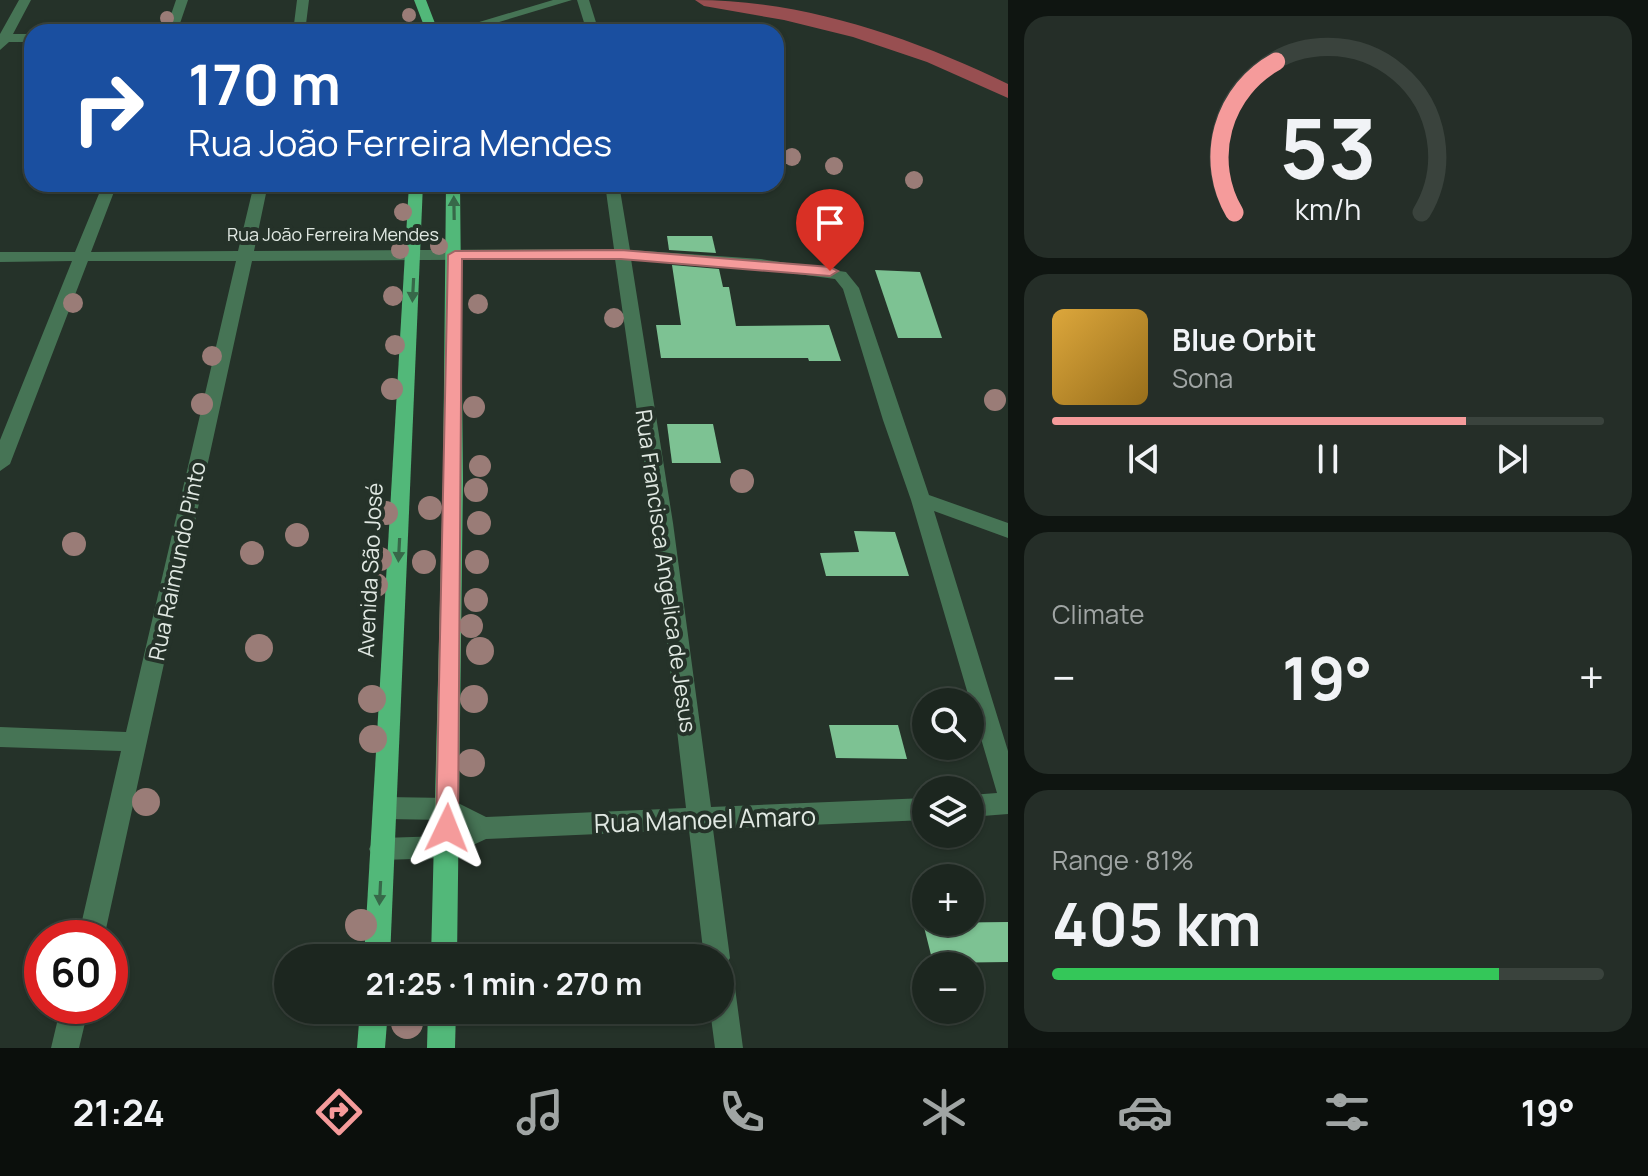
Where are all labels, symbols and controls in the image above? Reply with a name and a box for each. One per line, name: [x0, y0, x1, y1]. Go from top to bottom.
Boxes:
text: 170 m: [188, 45, 341, 122]
icon: right: [56, 56, 160, 160]
text: 53: [1279, 90, 1377, 204]
text: Rua João Ferreira Mendes: [188, 118, 612, 167]
pin: [796, 189, 864, 271]
text: km/h: [1295, 190, 1361, 229]
one-way arrow: [448, 195, 460, 220]
icon: arrive: [808, 201, 852, 245]
street label: Rua João Ferreira Mendes: [227, 222, 439, 246]
one-way arrow: [406, 278, 419, 303]
text: Blue Orbit: [1172, 319, 1317, 360]
text: Sona: [1172, 360, 1233, 396]
street label: Rua Francisca Angelica de Jesus: [628, 407, 704, 735]
icon: previous: [1122, 437, 1166, 481]
icon: pause: [1306, 437, 1350, 481]
icon: next: [1490, 437, 1534, 481]
street label: Rua Raimundo Pinto: [141, 459, 213, 663]
street label: Avenida São José: [350, 482, 390, 658]
one-way arrow: [392, 538, 405, 563]
text: Climate: [1052, 596, 1144, 632]
text: 19°: [1282, 636, 1372, 718]
text: −: [1052, 647, 1076, 707]
text: +: [1579, 647, 1604, 707]
map controls: [912, 688, 984, 1024]
button: search: [912, 688, 984, 760]
button: layers: [912, 776, 984, 848]
position arrow: [405, 786, 489, 870]
street label: Rua Manoel Amaro: [593, 797, 817, 841]
text: Range · 81%: [1052, 842, 1194, 878]
button: +: [912, 864, 984, 936]
one-way arrow: [374, 881, 387, 906]
text: 405 km: [1052, 882, 1261, 964]
speed limit sign: 60: [24, 920, 128, 1024]
button: −: [912, 952, 984, 1024]
text: 21:25 · 1 min · 270 m: [366, 963, 642, 1004]
icon: directions: [311, 1084, 367, 1140]
icon: music: [512, 1084, 568, 1140]
icon: phone: [714, 1084, 770, 1140]
icon: climate: [916, 1084, 972, 1140]
icon: car: [1117, 1084, 1173, 1140]
icon: filters: [1319, 1084, 1375, 1140]
text: 21:24: [73, 1088, 165, 1137]
text: 19°: [1521, 1088, 1575, 1137]

